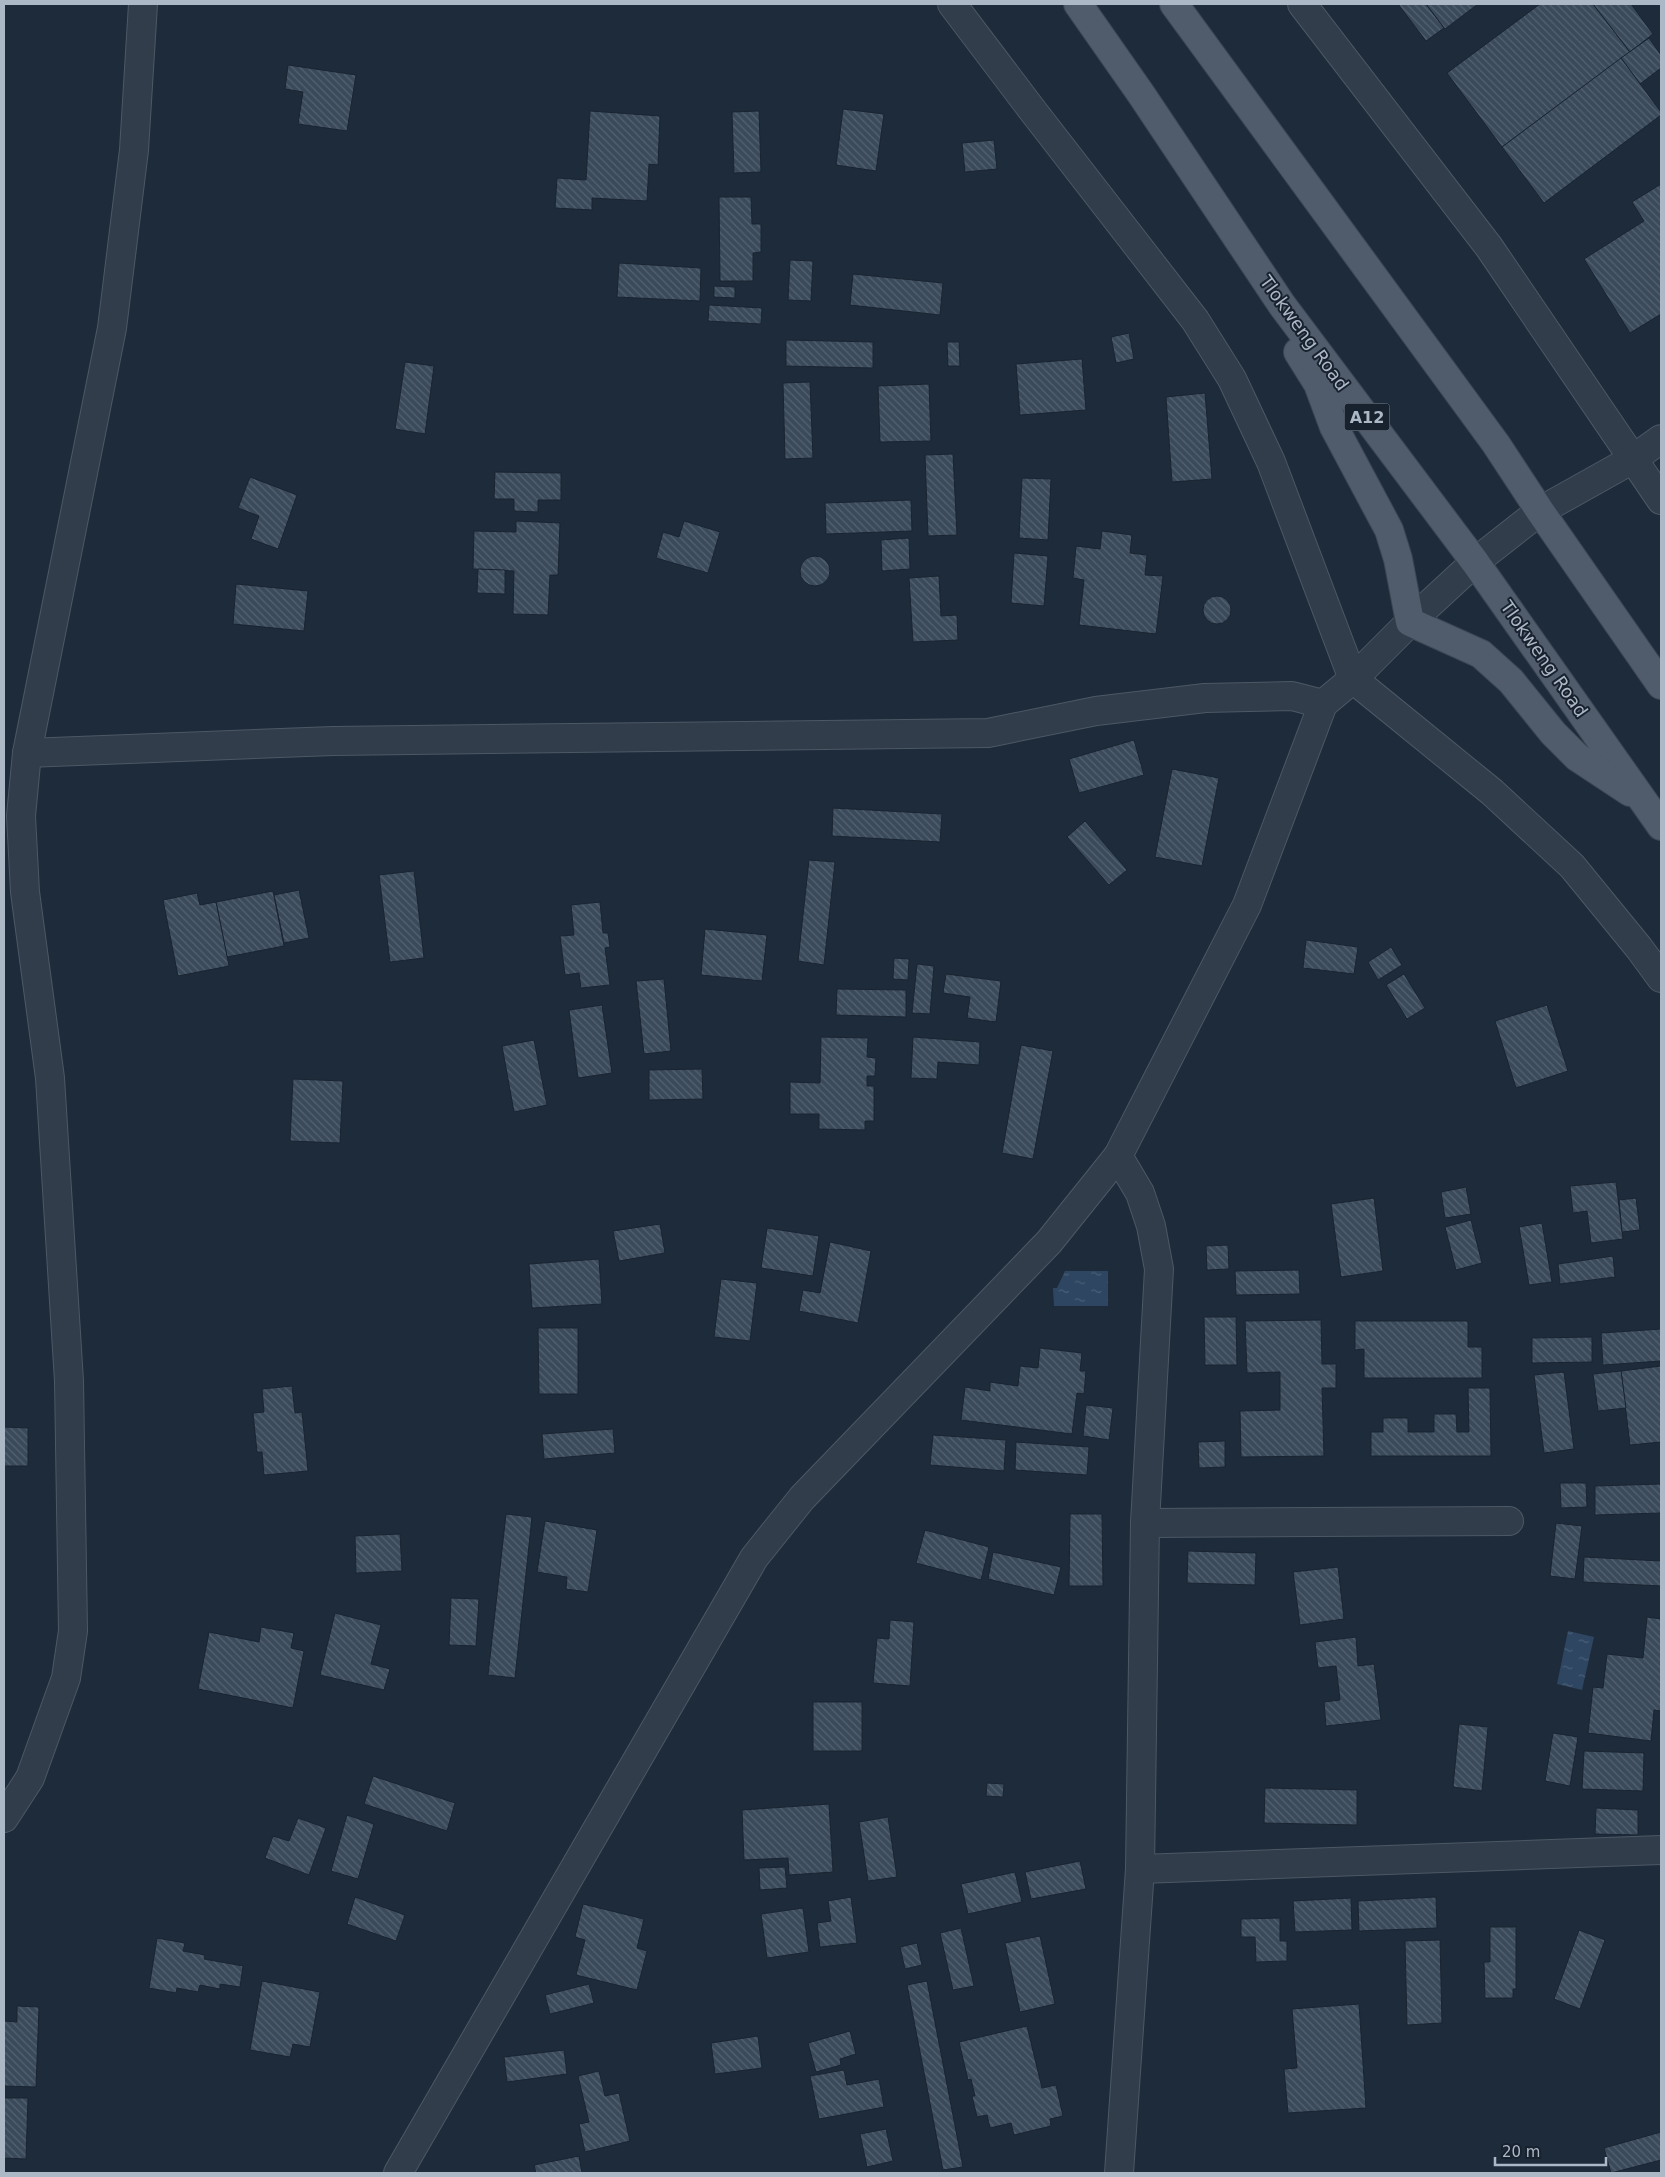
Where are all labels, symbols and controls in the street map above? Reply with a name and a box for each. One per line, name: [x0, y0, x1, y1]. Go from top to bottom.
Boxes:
street label: Tlokweng Road: [1255, 270, 1353, 394]
road number: A12: [1344, 404, 1390, 431]
street label: Tlokweng Road: [1496, 596, 1592, 721]
scale bar: [1495, 2134, 1606, 2166]
text: 20 m: [1502, 2143, 1540, 2161]

